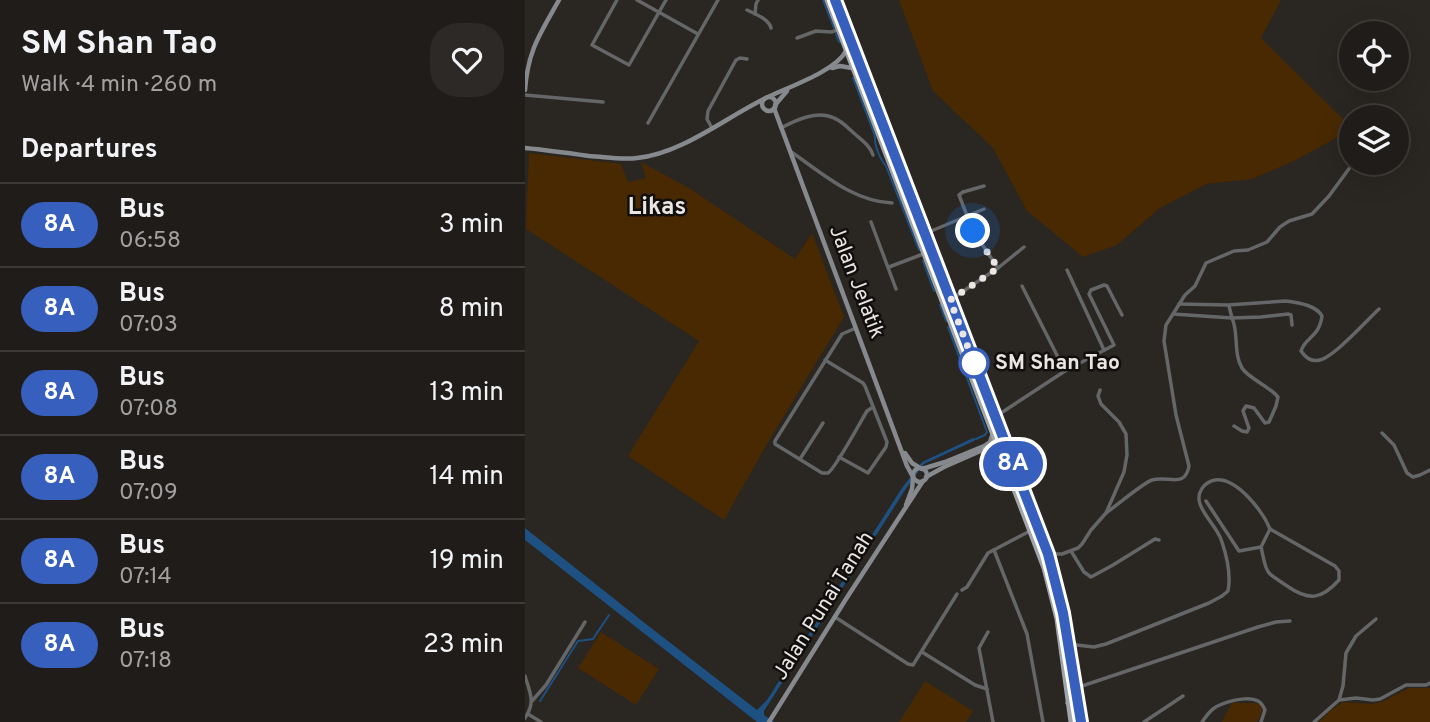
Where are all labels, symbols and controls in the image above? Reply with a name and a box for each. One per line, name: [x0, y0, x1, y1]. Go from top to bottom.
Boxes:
map controls: [1339, 21, 1409, 175]
button: locate: [1339, 21, 1409, 91]
button: heart: [430, 23, 504, 97]
text: SM Shan Tao: [21, 24, 217, 66]
text: Walk · 4 min · 260 m: [21, 71, 217, 100]
button: layers: [1339, 105, 1409, 175]
text: Departures: [21, 134, 158, 167]
district label: Likas: [628, 193, 686, 223]
text: Bus: [119, 194, 165, 227]
text: 3 min: [439, 209, 504, 242]
text: 8A: [44, 210, 75, 240]
your location: [955, 213, 990, 248]
street label: Jalan Jelatik: [822, 222, 890, 342]
text: 06:58: [119, 227, 181, 256]
text: Bus: [119, 278, 165, 311]
text: 8 min: [439, 293, 504, 326]
text: 8A: [44, 294, 75, 324]
text: 07:03: [119, 311, 178, 340]
marker: SM Shan Tao: [959, 348, 989, 378]
place label: SM Shan Tao: [995, 350, 1120, 377]
text: Bus: [119, 362, 165, 395]
text: 13 min: [429, 377, 504, 410]
text: 8A: [44, 378, 75, 408]
text: 07:08: [119, 395, 178, 424]
line badge: 8A: [981, 441, 1045, 487]
text: Bus: [119, 446, 165, 479]
text: 8A: [997, 449, 1029, 479]
text: 14 min: [429, 461, 504, 494]
text: 8A: [44, 462, 75, 492]
text: 07:09: [119, 479, 178, 508]
street label: Jalan Punai Tanah: [767, 527, 881, 685]
text: Bus: [119, 530, 165, 563]
text: 19 min: [429, 545, 504, 578]
text: 8A: [44, 546, 75, 576]
text: 07:14: [119, 563, 172, 592]
text: Bus: [119, 614, 165, 647]
text: 23 min: [423, 629, 504, 662]
text: 8A: [44, 630, 75, 660]
text: 07:18: [119, 647, 172, 676]

